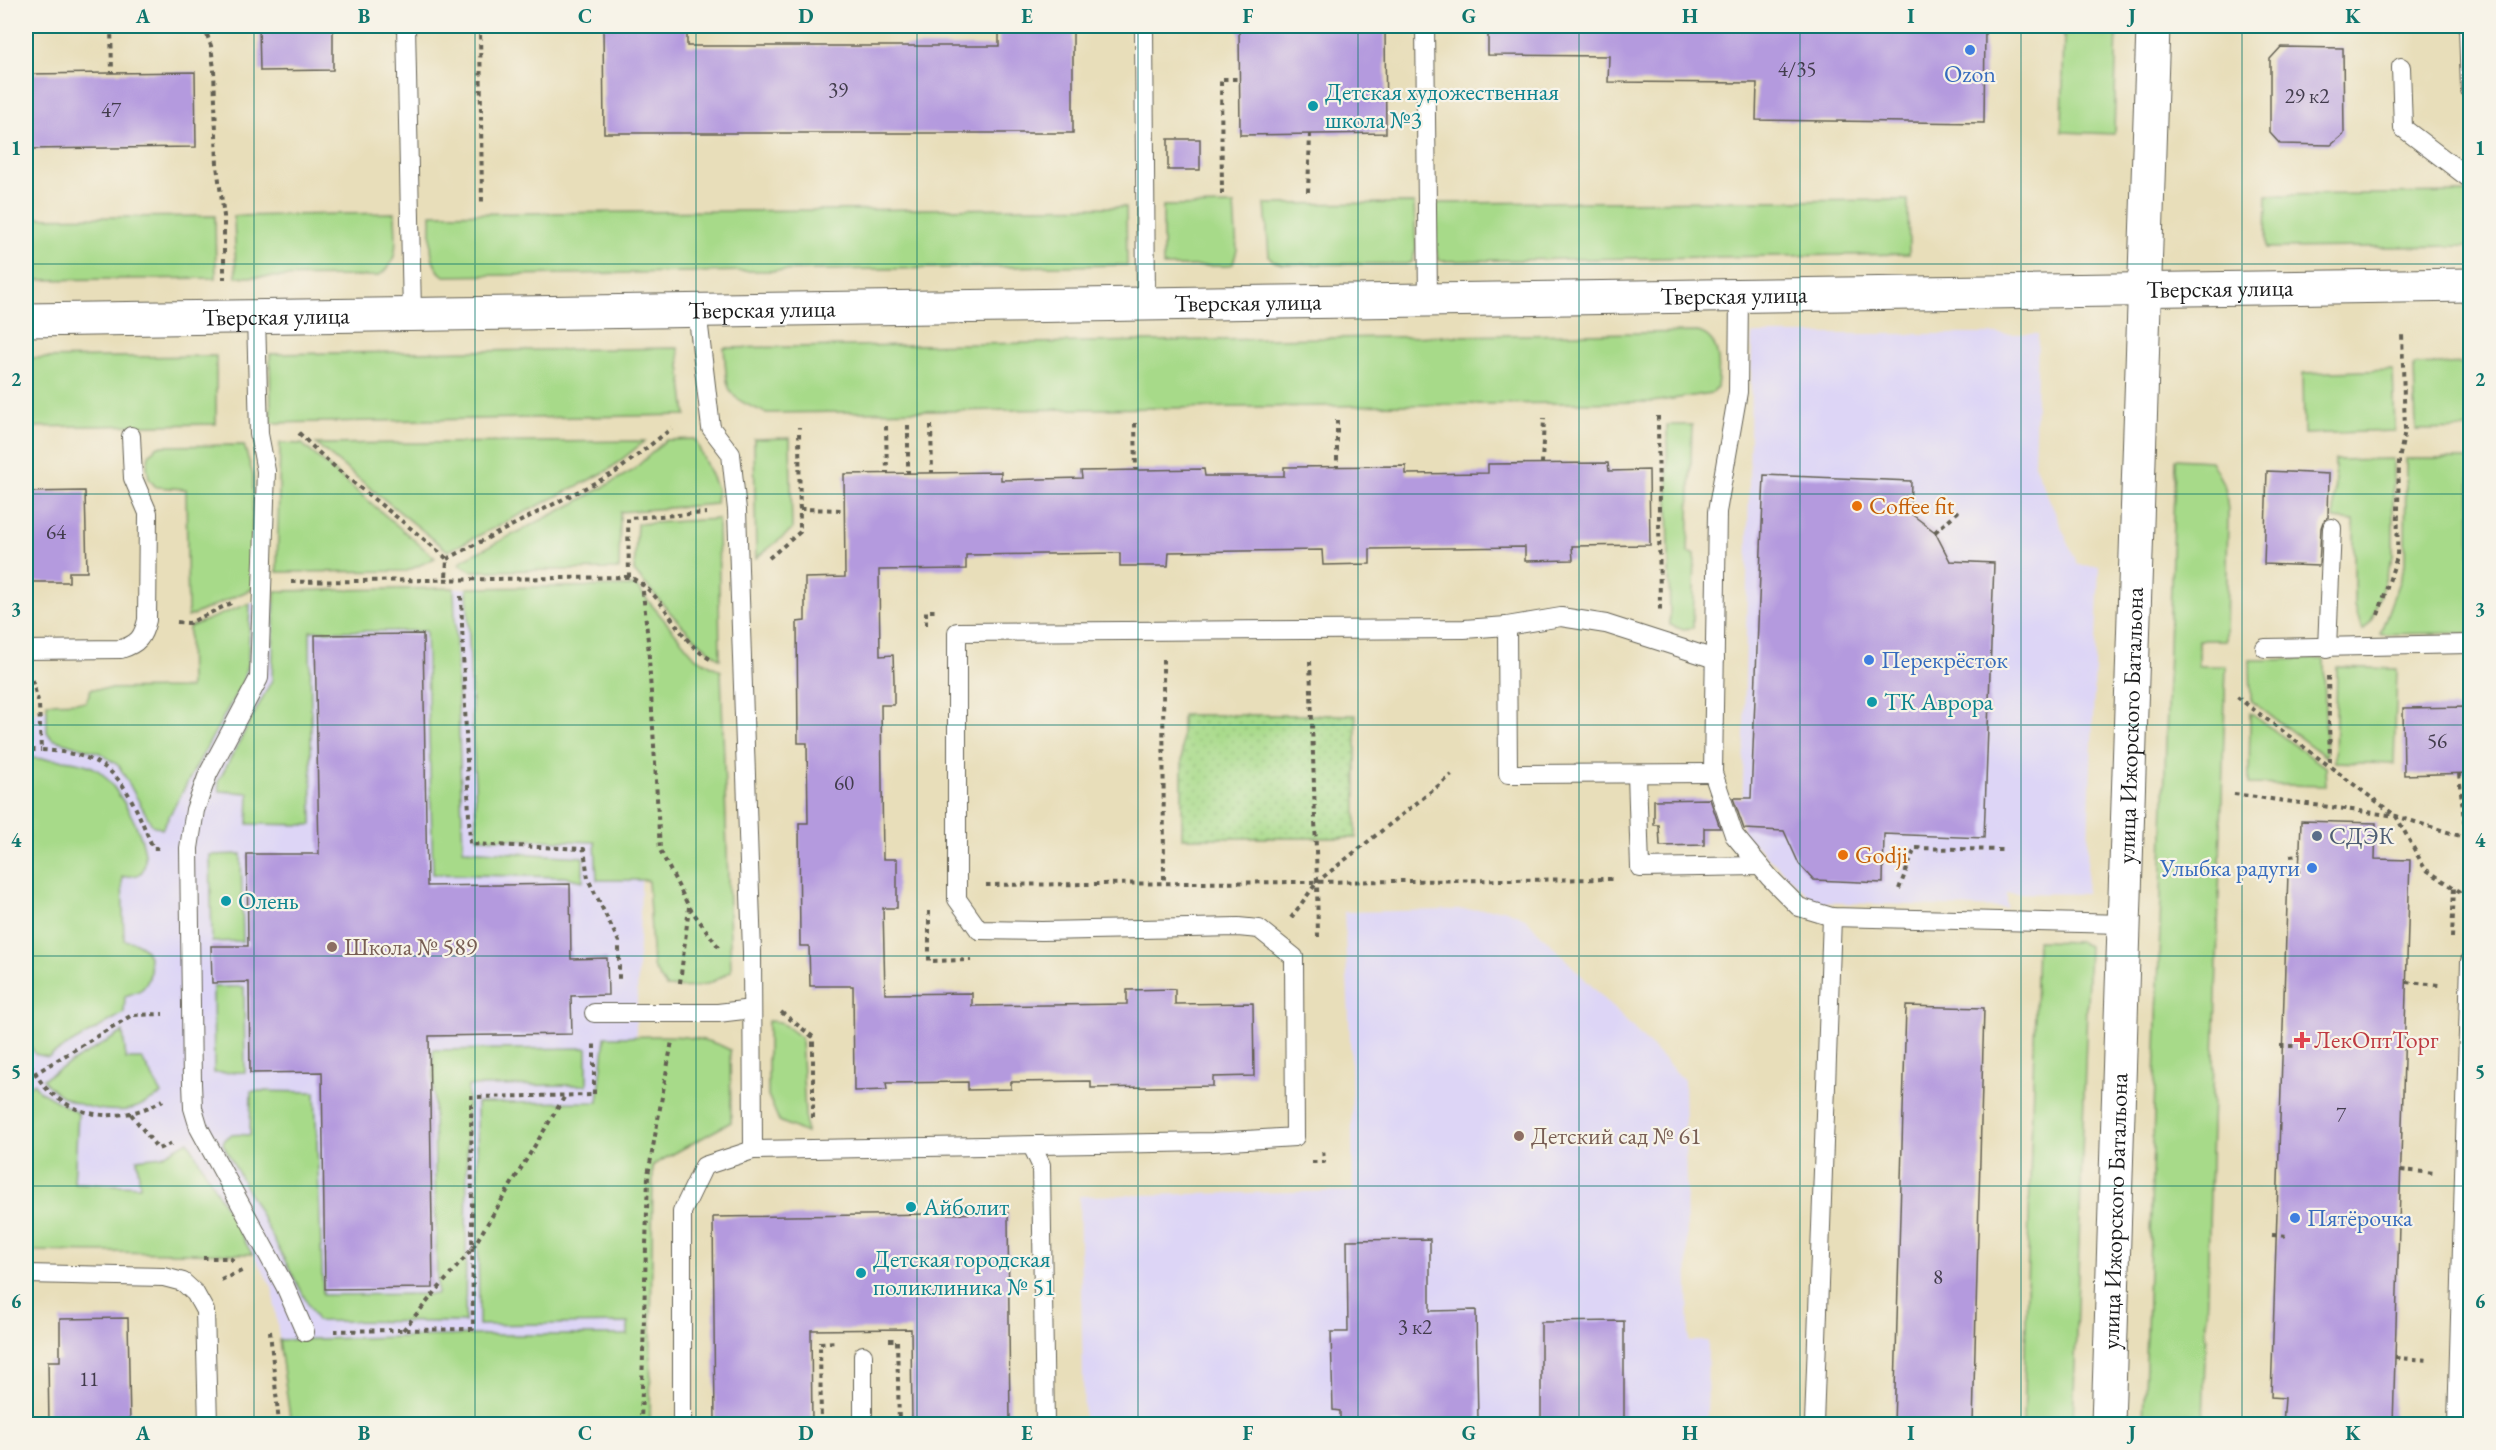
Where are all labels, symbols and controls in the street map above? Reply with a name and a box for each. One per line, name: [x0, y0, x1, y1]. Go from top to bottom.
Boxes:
text: A: [135, 3, 151, 29]
text: B: [358, 3, 370, 29]
text: C: [578, 3, 592, 29]
text: D: [798, 3, 814, 29]
text: E: [1021, 3, 1033, 29]
text: F: [1243, 3, 1254, 29]
text: G: [1462, 3, 1476, 29]
text: H: [1682, 3, 1698, 29]
text: I: [1907, 3, 1915, 29]
text: J: [2126, 3, 2136, 29]
text: K: [2345, 3, 2361, 29]
marker: Ozon: [1963, 43, 1977, 57]
house number: 4/35: [1778, 55, 1816, 82]
place label: Ozon: [1944, 58, 1996, 89]
house number: 39: [828, 76, 848, 103]
place label: Детская художественная школа №3: [1325, 76, 1559, 135]
house number: 29 к2: [2285, 82, 2329, 109]
house number: 47: [101, 96, 122, 123]
marker: Детская художественная школа №3: [1306, 99, 1320, 113]
text: 1: [11, 135, 21, 161]
text: 1: [2475, 135, 2485, 161]
street label: Тверская улица: [2146, 272, 2294, 305]
street label: Тверская улица: [1660, 278, 1808, 312]
street label: Тверская улица: [1174, 285, 1322, 319]
street label: Тверская улица: [688, 292, 836, 326]
street label: Тверская улица: [202, 299, 350, 332]
text: 2: [11, 366, 22, 392]
text: 2: [2475, 366, 2486, 392]
place label: Coffee fit: [1869, 490, 1955, 521]
marker: Coffee fit: [1850, 499, 1864, 513]
house number: 64: [46, 518, 67, 545]
street label: улица Ижорского Батальона: [2110, 586, 2150, 864]
text: 3: [11, 596, 21, 622]
text: 3: [2475, 596, 2485, 622]
place label: Перекрёсток: [1881, 644, 2009, 675]
marker: Перекрёсток: [1862, 653, 1876, 667]
place label: ТК Аврора: [1884, 686, 1994, 717]
marker: ТК Аврора: [1865, 695, 1879, 709]
house number: 56: [2427, 727, 2447, 754]
house number: 60: [834, 769, 854, 796]
place label: СДЭК: [2329, 820, 2395, 851]
text: 4: [11, 827, 22, 853]
text: 4: [2475, 827, 2486, 853]
marker: СДЭК: [2310, 829, 2324, 843]
place label: Godji: [1855, 839, 1908, 870]
marker: Godji: [1836, 848, 1850, 862]
place label: Улыбка радуги: [2159, 852, 2300, 883]
marker: Улыбка радуги: [2305, 861, 2319, 875]
place label: Олень: [238, 885, 299, 916]
marker: Олень: [219, 894, 233, 908]
place label: Школа № 589: [344, 931, 478, 962]
marker: Школа № 589: [325, 940, 339, 954]
place label: ЛекОптТорг: [2314, 1024, 2439, 1055]
marker: ЛекОптТорг: [2295, 1033, 2309, 1047]
text: 5: [11, 1058, 21, 1084]
text: 5: [2475, 1058, 2485, 1084]
street label: улица Ижорского Батальона: [2094, 1072, 2134, 1350]
house number: 7: [2336, 1101, 2347, 1128]
place label: Детский сад № 61: [1531, 1120, 1702, 1151]
marker: Детский сад № 61: [1512, 1129, 1526, 1143]
place label: Айболит: [922, 1191, 1009, 1222]
marker: Айболит: [904, 1200, 918, 1214]
place label: Пятёрочка: [2307, 1202, 2413, 1233]
marker: Пятёрочка: [2288, 1211, 2302, 1225]
place label: Детская городская поликлиника № 51: [873, 1243, 1056, 1302]
house number: 8: [1933, 1263, 1943, 1290]
marker: Детская городская поликлиника № 51: [854, 1266, 868, 1280]
text: 6: [11, 1288, 22, 1314]
text: 6: [2475, 1288, 2486, 1314]
house number: 3 к2: [1398, 1313, 1432, 1340]
house number: 11: [79, 1365, 99, 1392]
text: A: [135, 1420, 151, 1446]
text: B: [358, 1420, 370, 1446]
text: C: [578, 1420, 592, 1446]
text: D: [798, 1420, 814, 1446]
text: E: [1021, 1420, 1033, 1446]
text: F: [1243, 1420, 1254, 1446]
text: G: [1462, 1420, 1476, 1446]
text: H: [1682, 1420, 1698, 1446]
text: I: [1907, 1420, 1915, 1446]
text: J: [2126, 1420, 2136, 1446]
text: K: [2345, 1420, 2361, 1446]

